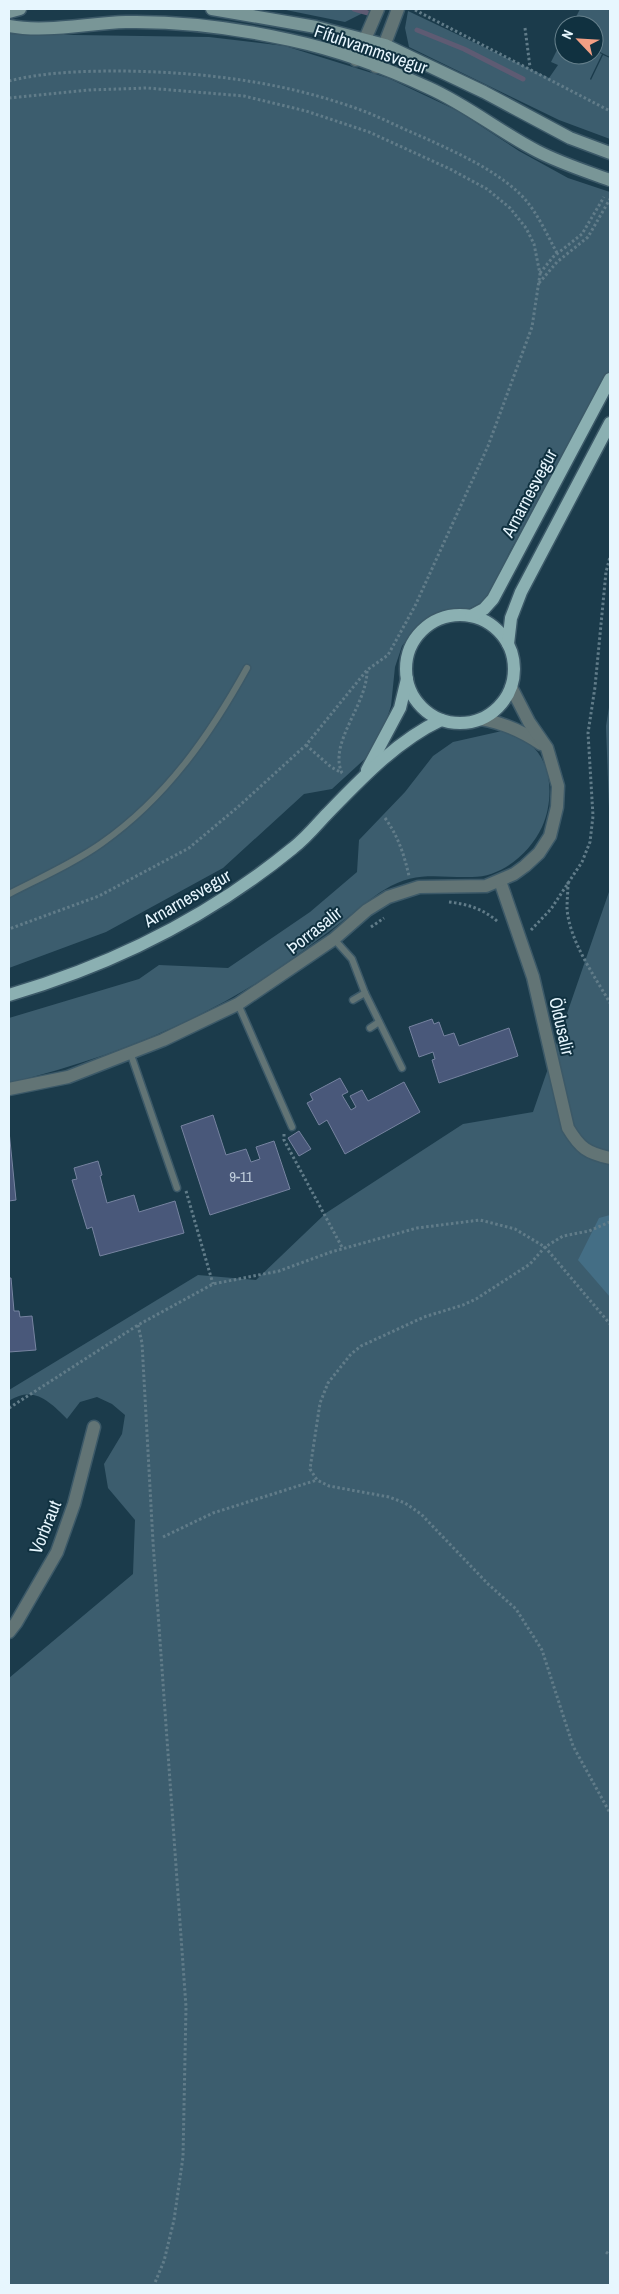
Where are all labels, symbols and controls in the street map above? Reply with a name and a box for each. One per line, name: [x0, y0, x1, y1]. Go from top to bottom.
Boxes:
north arrow: [554, 15, 604, 65]
street label: Fífuhvammsvegur: [311, 18, 431, 80]
text: N: [557, 27, 577, 42]
street label: Arnarnesvegur: [495, 444, 563, 542]
street label: Arnarnesvegur: [138, 863, 235, 934]
street label: Þorrasalir: [281, 900, 347, 960]
street label: Öldusalir: [543, 994, 581, 1058]
house number: 9-11: [229, 1166, 253, 1187]
street label: Vorbraut: [23, 1496, 67, 1558]

